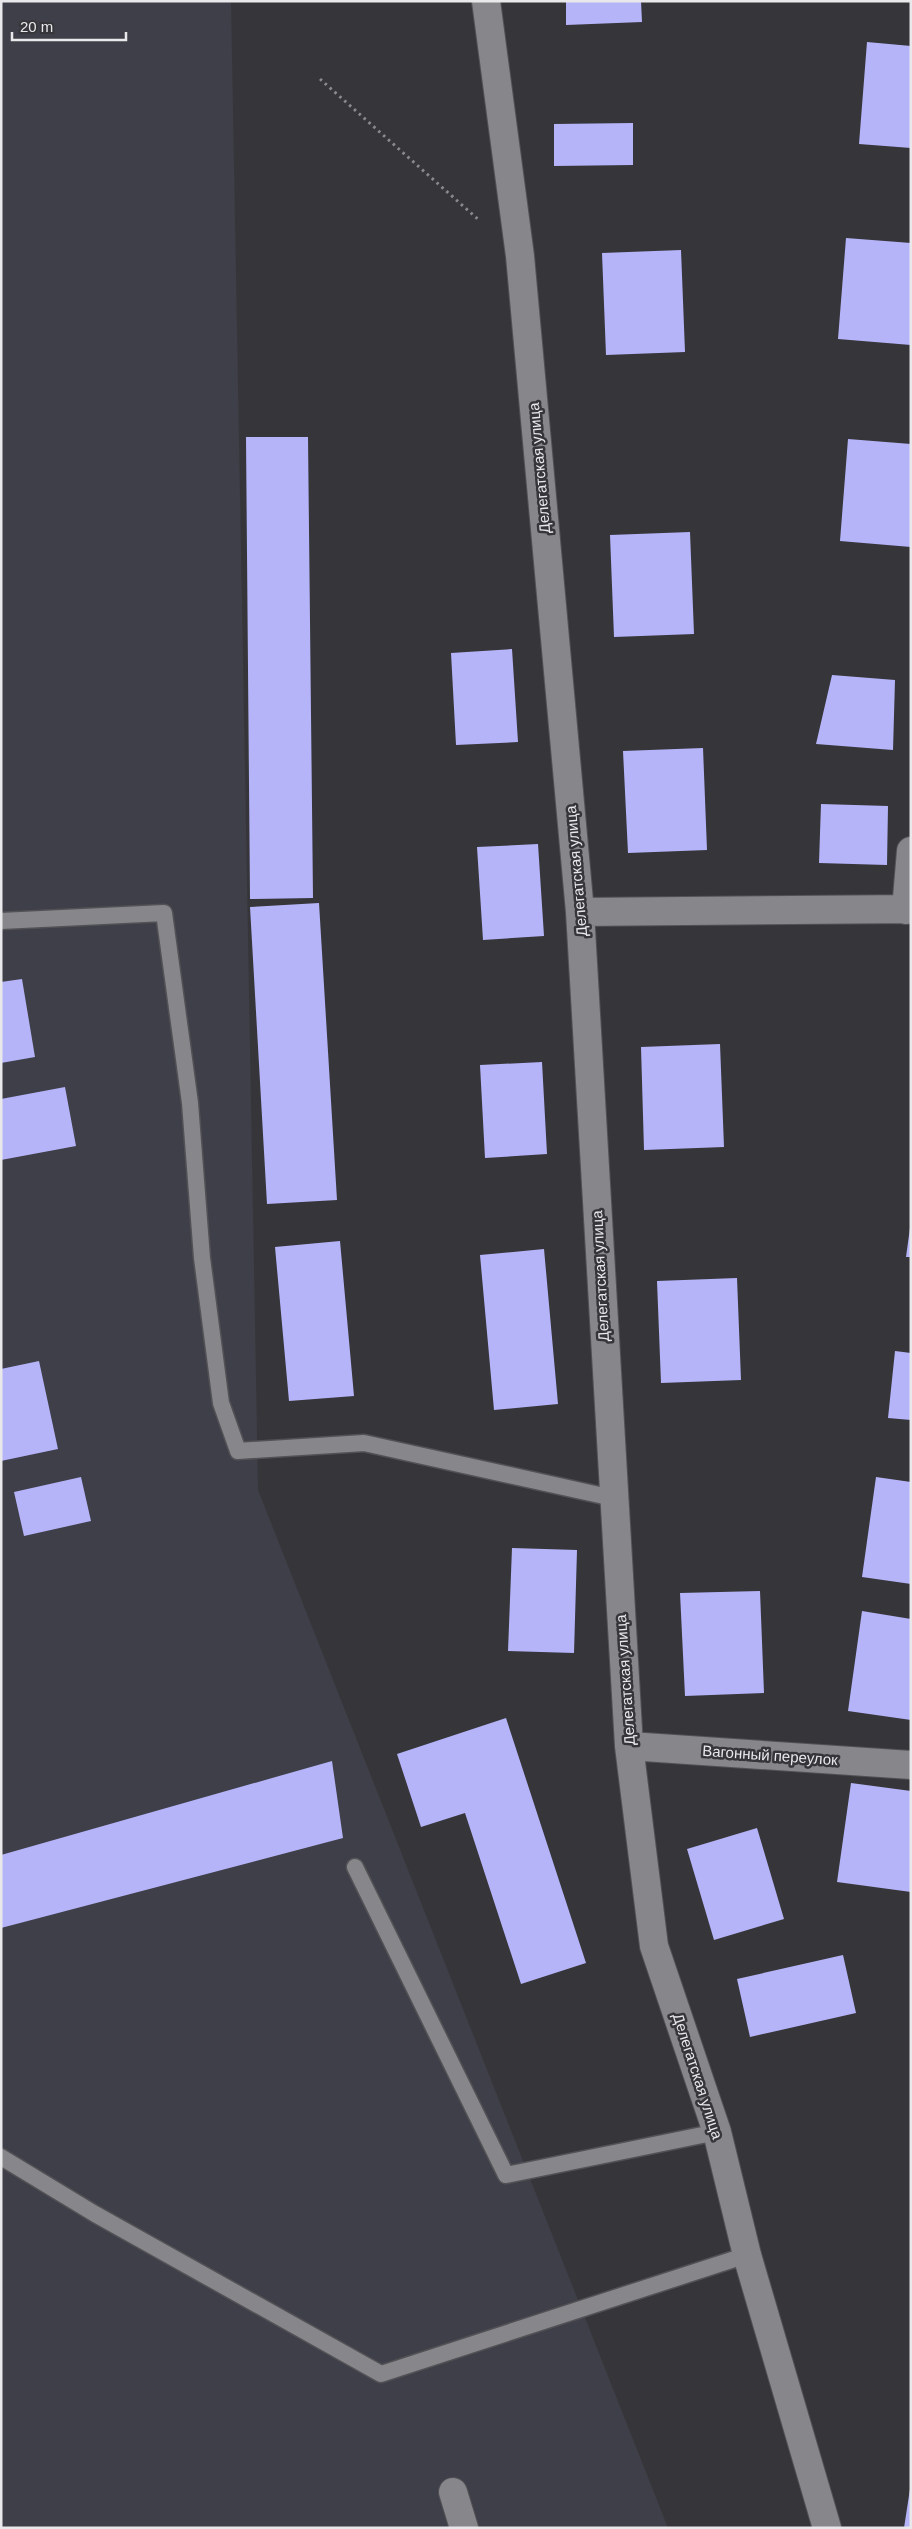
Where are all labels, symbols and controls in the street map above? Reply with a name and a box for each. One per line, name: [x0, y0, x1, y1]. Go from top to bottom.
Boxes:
scale bar: [12, 10, 126, 42]
text: 20 m: [20, 18, 53, 35]
street label: Делегатская улица: [525, 401, 553, 534]
street label: Делегатская улица: [562, 804, 590, 937]
street label: Делегатская улица: [588, 1209, 612, 1342]
street label: Делегатская улица: [612, 1613, 638, 1746]
street label: Вагонный переулок: [702, 1742, 839, 1768]
street label: Делегатская улица: [670, 2011, 727, 2142]

